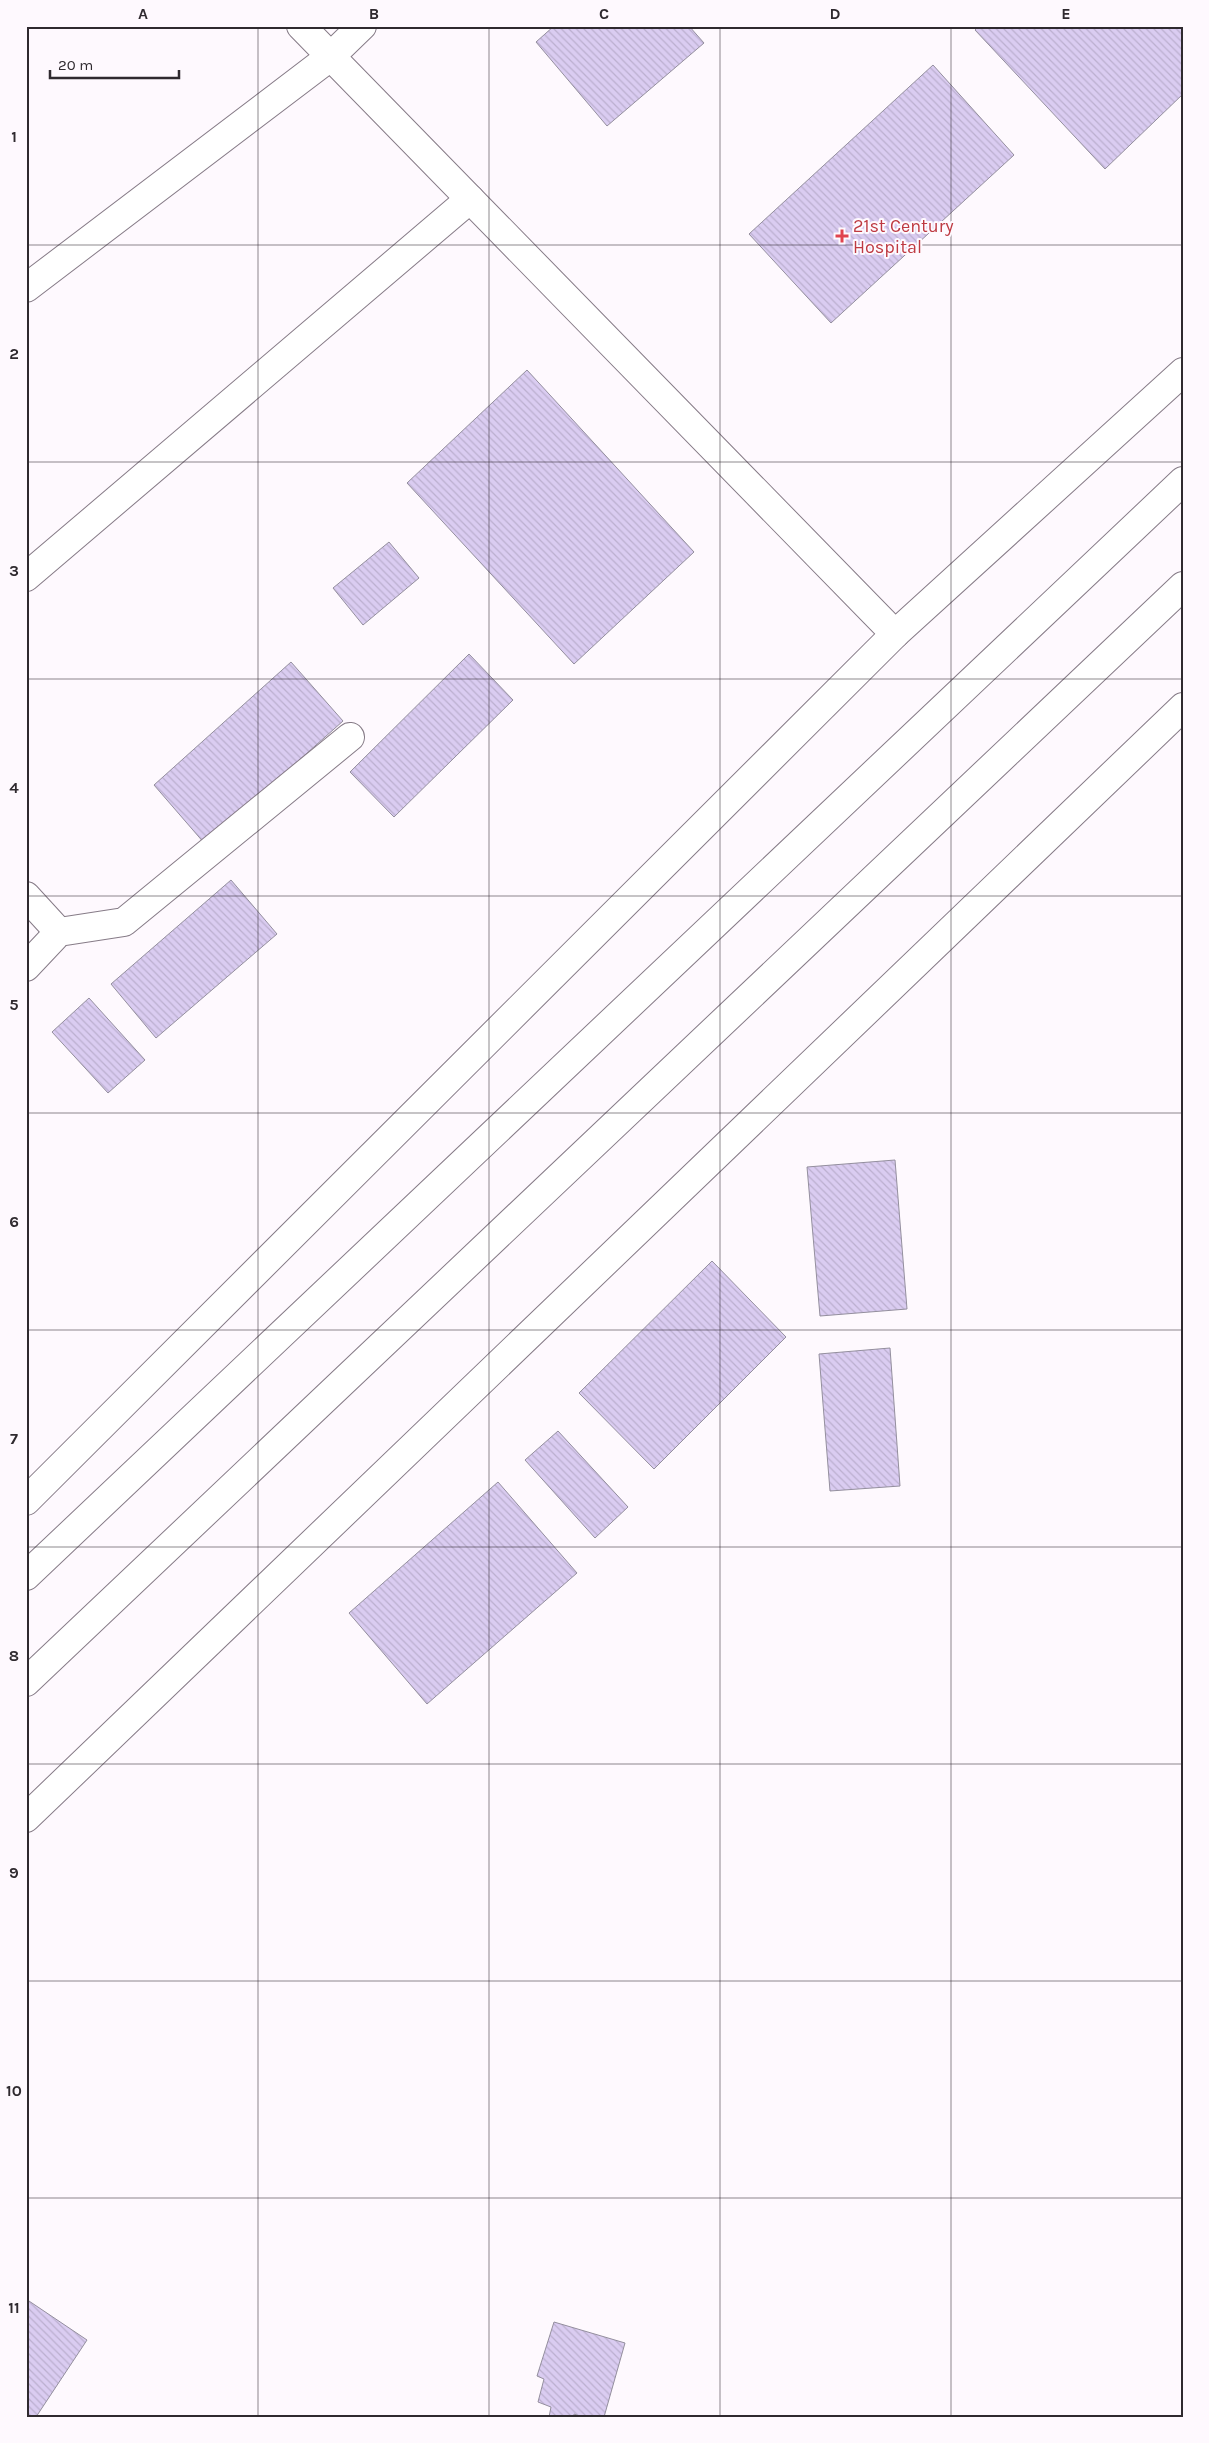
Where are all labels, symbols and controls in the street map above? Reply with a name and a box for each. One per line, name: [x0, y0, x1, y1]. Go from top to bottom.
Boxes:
text: A: [138, 4, 148, 23]
text: B: [369, 4, 379, 23]
text: C: [599, 4, 609, 23]
text: D: [830, 4, 841, 23]
text: E: [1061, 4, 1071, 23]
scale bar: [50, 48, 179, 80]
text: 20 m: [58, 56, 93, 74]
text: 1: [11, 127, 17, 146]
place label: 21st Century Hospital: [853, 215, 954, 258]
marker: 21st Century Hospital: [835, 229, 849, 243]
text: 2: [9, 344, 19, 363]
text: 3: [9, 561, 19, 580]
text: 4: [9, 778, 19, 797]
text: 5: [9, 995, 19, 1014]
text: 6: [9, 1212, 19, 1231]
text: 7: [10, 1429, 18, 1448]
text: 8: [9, 1646, 19, 1665]
text: 9: [9, 1863, 19, 1882]
text: 10: [6, 2081, 22, 2100]
text: 11: [8, 2298, 20, 2317]

